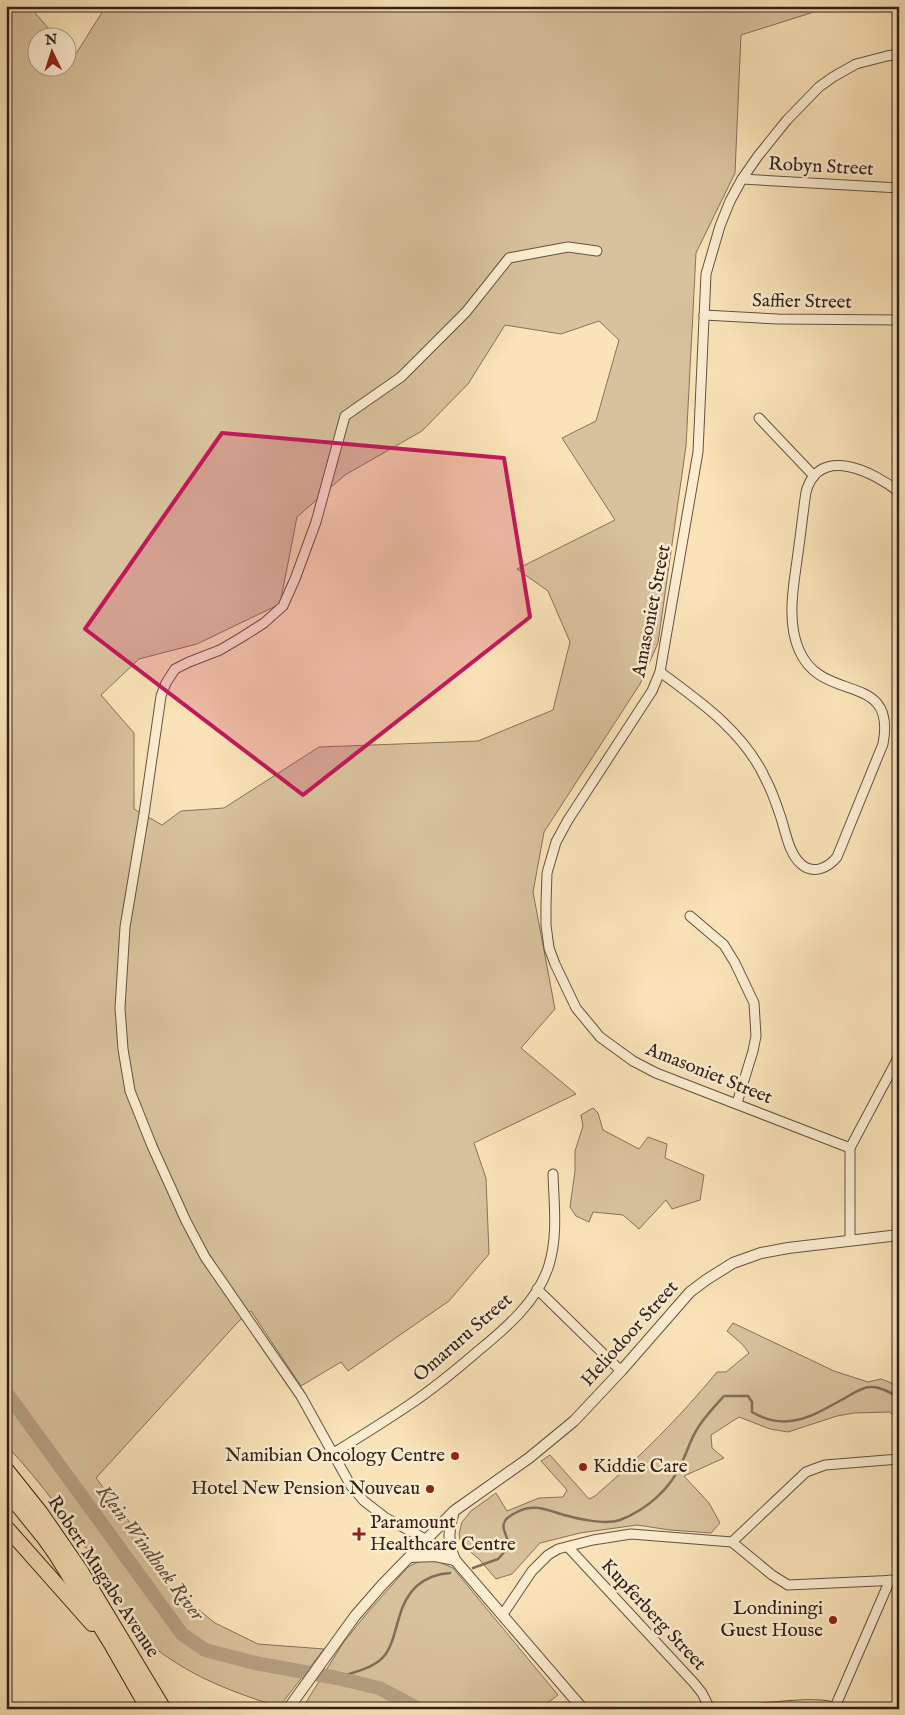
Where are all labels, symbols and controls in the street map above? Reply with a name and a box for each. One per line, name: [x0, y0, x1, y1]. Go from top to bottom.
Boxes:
north arrow: [28, 28, 78, 78]
text: N: [43, 31, 58, 49]
street label: Robyn Street: [768, 152, 875, 182]
street label: Saffier Street: [752, 289, 853, 315]
street label: Amasoniet Street: [627, 542, 677, 680]
street label: Amasoniet Street: [641, 1037, 776, 1110]
street label: Heliodoor Street: [576, 1276, 684, 1392]
street label: Omaruru Street: [408, 1288, 518, 1388]
place label: Namibian Oncology Centre: [225, 1444, 445, 1468]
marker: Namibian Oncology Centre: [449, 1450, 461, 1462]
place label: Kiddie Care: [593, 1455, 688, 1479]
marker: Kiddie Care: [577, 1461, 589, 1473]
place label: Hotel New Pension Nouveau: [191, 1477, 420, 1501]
water label: Klein Windhoek River: [90, 1479, 210, 1627]
marker: Hotel New Pension Nouveau: [424, 1483, 436, 1495]
street label: Robert Mugabe Avenue: [42, 1492, 164, 1663]
place label: Paramount Healthcare Centre: [370, 1511, 516, 1557]
marker: Paramount Healthcare Centre: [352, 1527, 366, 1541]
street label: Kupferberg Street: [595, 1554, 711, 1676]
place label: Londiningi Guest House: [721, 1597, 823, 1643]
marker: Londiningi Guest House: [827, 1614, 839, 1626]

